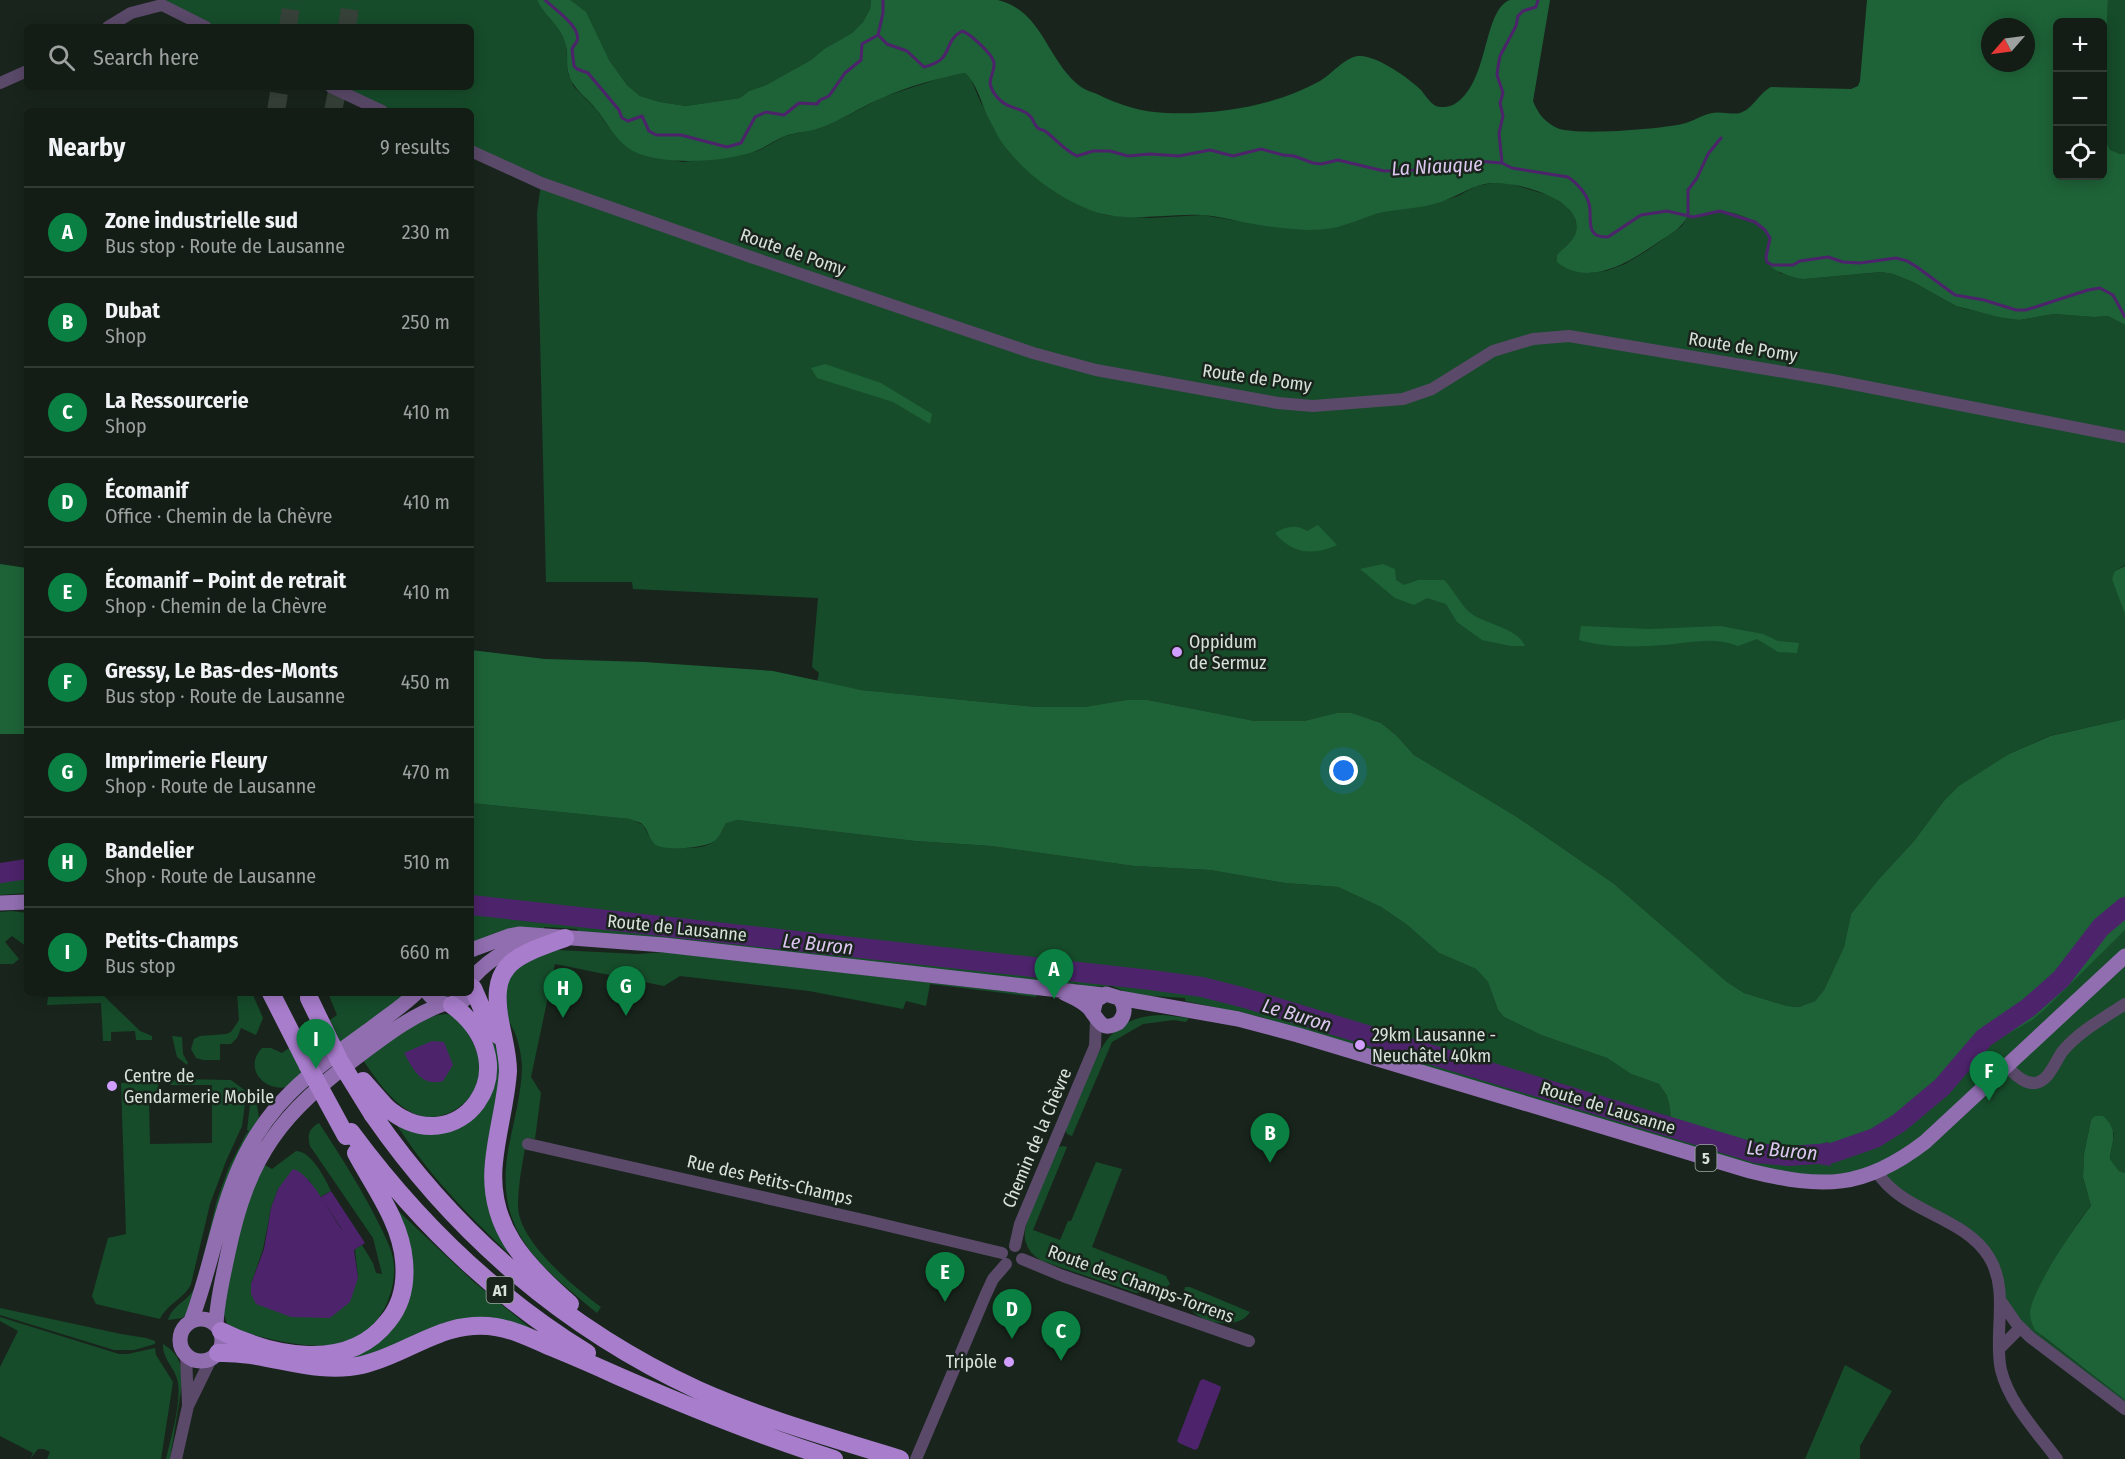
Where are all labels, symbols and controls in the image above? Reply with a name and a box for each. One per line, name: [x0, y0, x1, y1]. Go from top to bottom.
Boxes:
north arrow: [1981, 18, 2035, 72]
map controls: [2053, 18, 2107, 180]
button: +: [2053, 18, 2107, 72]
search box: [24, 24, 474, 90]
icon: search: [45, 41, 78, 74]
text: Search here: [93, 44, 199, 71]
button: −: [2053, 72, 2107, 126]
button: locate: [2053, 126, 2107, 180]
text: Nearby: [48, 132, 125, 163]
text: 9 results: [380, 135, 450, 159]
water label: La Niauque: [1391, 152, 1484, 180]
text: Zone industrielle sud: [105, 207, 298, 234]
text: A: [62, 220, 73, 244]
text: 230 m: [402, 220, 450, 244]
street label: Route de Pomy: [737, 224, 849, 280]
text: Bus stop · Route de Lausanne: [105, 234, 345, 258]
text: Dubat: [105, 297, 160, 324]
text: B: [62, 310, 73, 334]
text: 250 m: [402, 310, 450, 334]
text: Shop: [105, 324, 147, 348]
street label: Route de Pomy: [1687, 328, 1799, 366]
street label: Route de Pomy: [1201, 359, 1313, 397]
text: La Ressourcerie: [105, 387, 249, 414]
text: C: [62, 400, 73, 424]
text: 410 m: [403, 400, 450, 424]
text: Shop: [105, 414, 147, 438]
text: Écomanif: [105, 477, 188, 504]
text: D: [62, 490, 73, 514]
text: 410 m: [403, 490, 450, 514]
text: Office · Chemin de la Chèvre: [105, 504, 332, 528]
text: Écomanif – Point de retrait: [105, 567, 346, 594]
text: E: [63, 580, 72, 604]
text: 410 m: [403, 580, 450, 604]
text: Shop · Chemin de la Chèvre: [105, 594, 327, 618]
place label: Oppidum de Sermuz: [1189, 631, 1266, 674]
marker: Oppidum de Sermuz: [1170, 645, 1184, 659]
text: Gressy, Le Bas-des-Monts: [105, 657, 338, 684]
text: F: [63, 670, 72, 694]
text: 450 m: [401, 670, 450, 694]
text: Bus stop · Route de Lausanne: [105, 684, 345, 708]
text: Imprimerie Fleury: [105, 747, 267, 774]
your location: [1329, 756, 1358, 785]
text: G: [62, 760, 73, 784]
text: 470 m: [402, 760, 450, 784]
text: Shop · Route de Lausanne: [105, 774, 316, 798]
text: Bandelier: [105, 837, 194, 864]
text: H: [61, 850, 74, 874]
text: 510 m: [404, 850, 450, 874]
text: Shop · Route de Lausanne: [105, 864, 316, 888]
street label: Route de Lausanne: [606, 910, 748, 946]
text: Petits-Champs: [105, 927, 238, 954]
water label: Le Buron: [781, 928, 855, 960]
text: I: [65, 940, 70, 964]
text: 660 m: [400, 940, 450, 964]
pin: A: [1034, 950, 1074, 999]
text: Bus stop: [105, 954, 176, 978]
pin: G: [606, 966, 646, 1016]
pin: H: [544, 968, 582, 1018]
water label: Le Buron: [1260, 993, 1334, 1037]
pin: I: [296, 1020, 336, 1069]
place label: 29km Lausanne - Neuchâtel 40km: [1372, 1024, 1496, 1067]
marker: 29km Lausanne - Neuchâtel 40km: [1353, 1038, 1367, 1052]
pin: F: [1970, 1052, 2008, 1101]
place label: Centre de Gendarmerie Mobile: [124, 1065, 274, 1108]
street label: Chemin de la Chèvre: [998, 1065, 1076, 1211]
street label: Route de Lausanne: [1538, 1077, 1678, 1139]
marker: Centre de Gendarmerie Mobile: [105, 1079, 119, 1093]
pin: B: [1250, 1114, 1290, 1163]
water label: Le Buron: [1746, 1135, 1818, 1165]
road number: 5: [1696, 1145, 1716, 1171]
street label: Rue des Petits-Champs: [685, 1150, 855, 1210]
street label: Route des Champs-Torrens: [1045, 1240, 1237, 1328]
pin: E: [926, 1252, 964, 1302]
road number: A1: [486, 1277, 514, 1303]
pin: D: [992, 1290, 1032, 1339]
pin: C: [1042, 1312, 1080, 1361]
place label: Tripōle: [946, 1351, 997, 1373]
marker: Tripōle: [1002, 1355, 1016, 1369]

